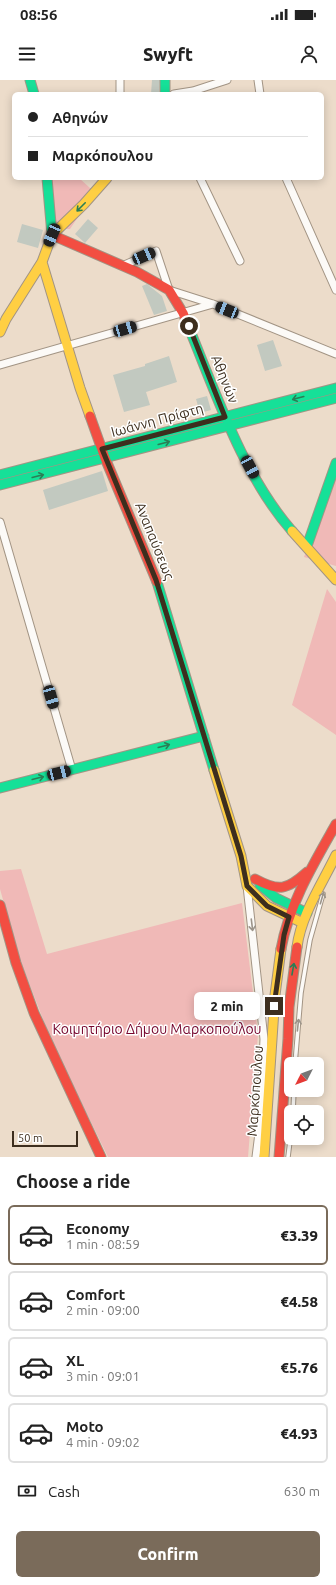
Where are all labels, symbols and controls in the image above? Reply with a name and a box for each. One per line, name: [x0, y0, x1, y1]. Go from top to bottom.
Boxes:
text: 08:56: [20, 6, 58, 23]
icon: menu: [16, 43, 38, 65]
icon: person: [298, 43, 320, 65]
text: Swyft: [143, 44, 193, 64]
text: Αθηνών: [52, 109, 108, 126]
text: Μαρκόπουλου: [52, 147, 153, 164]
one-way arrow: [76, 202, 86, 212]
car: [42, 222, 62, 248]
car: [131, 246, 157, 266]
car: [214, 300, 240, 320]
route start: [180, 317, 198, 335]
car: [112, 320, 138, 338]
street label: Αθηνών: [208, 353, 242, 406]
one-way arrow: [292, 395, 305, 402]
street label: Ιωάννη Πρίφτη: [109, 400, 205, 440]
one-way arrow: [157, 439, 170, 446]
car: [239, 454, 261, 480]
one-way arrow: [31, 471, 44, 479]
street label: Αναπαύσεως: [132, 500, 178, 583]
car: [42, 684, 60, 710]
one-way arrow: [157, 742, 170, 749]
car: [46, 764, 72, 782]
one-way arrow: [31, 774, 44, 782]
one-way arrow: [319, 891, 326, 904]
one-way arrow: [248, 918, 256, 931]
one-way arrow: [290, 963, 298, 976]
callout: 2 min: [194, 992, 260, 1020]
route end: [265, 997, 283, 1015]
text: 2 min: [210, 999, 244, 1013]
one-way arrow: [294, 1019, 301, 1032]
park label: Κοιμητήριο Δήμου Μαρκοπούλου: [52, 1021, 262, 1037]
street label: Μαρκόπουλου: [244, 1045, 266, 1137]
north arrow: [284, 1057, 324, 1097]
map controls: [284, 1057, 324, 1145]
button: locate: [284, 1105, 324, 1145]
scale bar: [12, 1129, 78, 1148]
text: 50 m: [18, 1132, 42, 1144]
text: Choose a ride: [16, 1171, 130, 1191]
icon: car: [18, 1217, 54, 1253]
text: Economy: [66, 1220, 130, 1237]
text: €3.39: [280, 1227, 318, 1244]
text: 1 min · 08:59: [66, 1237, 140, 1251]
icon: car: [18, 1283, 54, 1319]
text: Comfort: [66, 1286, 125, 1303]
text: €4.58: [280, 1293, 318, 1310]
text: 2 min · 09:00: [66, 1303, 140, 1317]
icon: car: [18, 1349, 54, 1385]
text: XL: [66, 1352, 84, 1369]
text: €5.76: [280, 1359, 318, 1376]
text: 3 min · 09:01: [66, 1369, 140, 1383]
icon: car: [18, 1415, 54, 1451]
text: Moto: [66, 1418, 104, 1435]
text: €4.93: [280, 1425, 318, 1442]
text: 4 min · 09:02: [66, 1435, 140, 1449]
icon: cash: [16, 1480, 38, 1502]
text: Cash: [48, 1483, 80, 1500]
text: 630 m: [284, 1484, 320, 1498]
button: Confirm: [16, 1531, 320, 1577]

